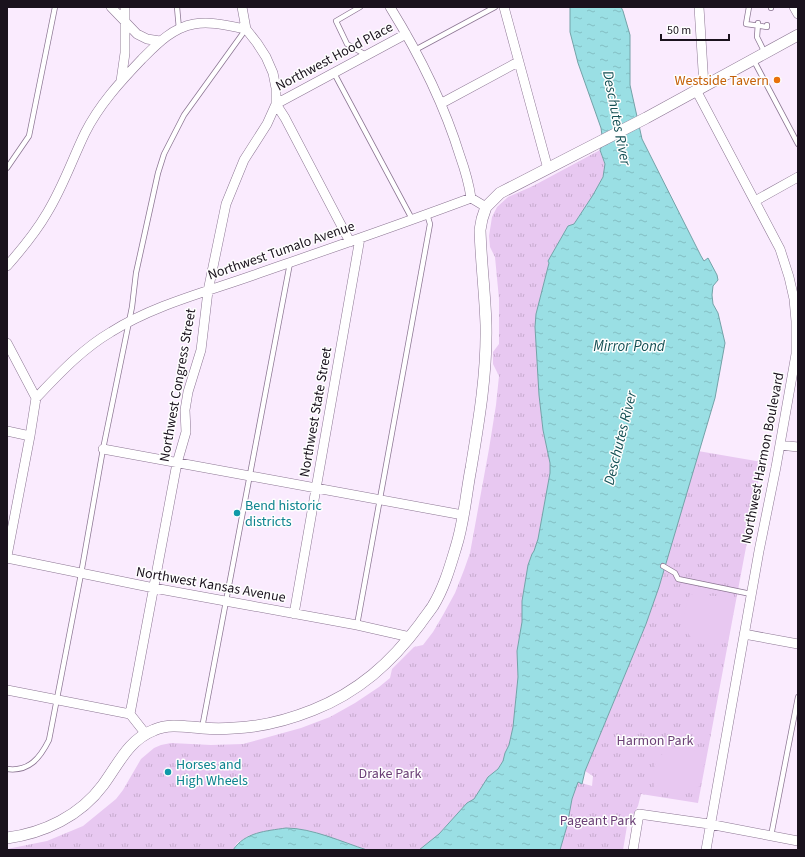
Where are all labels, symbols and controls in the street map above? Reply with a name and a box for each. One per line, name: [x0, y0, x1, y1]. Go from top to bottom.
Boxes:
scale bar: [661, 16, 729, 42]
street label: Northwest Hood Place: [272, 17, 397, 96]
text: 50 m: [667, 22, 691, 39]
water label: Deschutes River: [597, 69, 636, 168]
place label: Westside Tavern: [675, 71, 769, 91]
marker: Westside Tavern: [772, 75, 782, 85]
street label: Northwest Tumalo Avenue: [205, 216, 358, 285]
street label: Northwest Congress Street: [155, 307, 201, 463]
water label: Mirror Pond: [593, 336, 666, 357]
street label: Northwest State Street: [295, 345, 337, 479]
street label: Northwest Harmon Boulevard: [737, 371, 789, 546]
water label: Deschutes River: [599, 388, 643, 487]
place label: Bend historic districts: [245, 496, 322, 532]
marker: Bend historic districts: [232, 508, 242, 518]
street label: Northwest Kansas Avenue: [134, 562, 287, 608]
park label: Harmon Park: [617, 731, 693, 751]
place label: Horses and High Wheels: [176, 755, 248, 791]
park label: Drake Park: [359, 764, 421, 784]
marker: Horses and High Wheels: [163, 767, 173, 777]
park label: Pageant Park: [560, 811, 636, 831]

